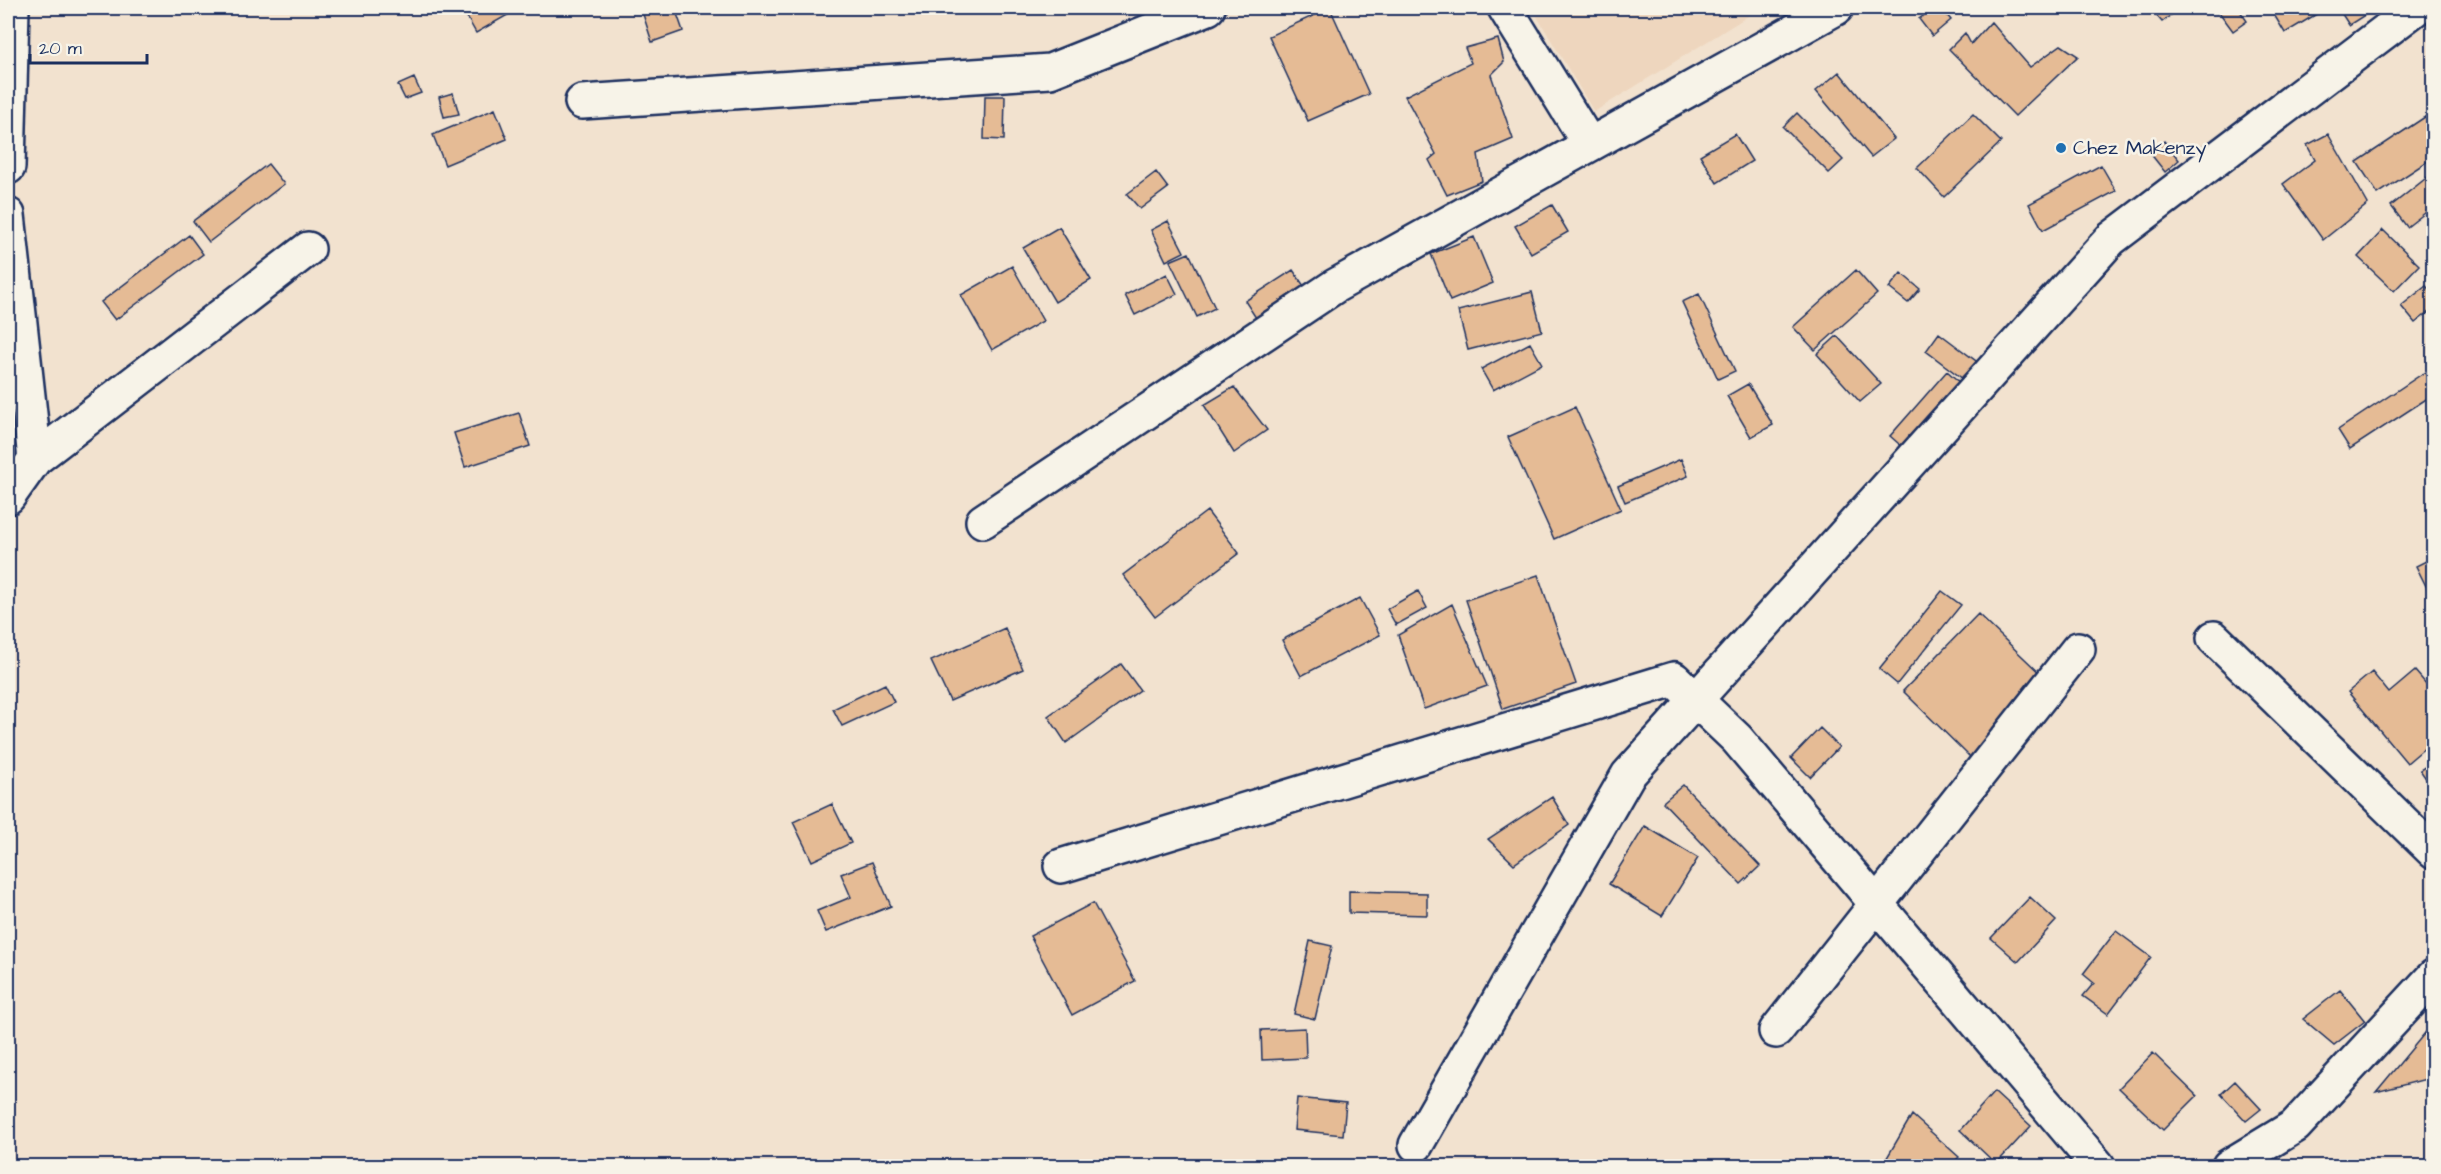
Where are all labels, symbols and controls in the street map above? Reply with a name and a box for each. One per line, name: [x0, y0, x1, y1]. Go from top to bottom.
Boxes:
scale bar: [30, 27, 147, 65]
text: 20 m: [39, 36, 82, 61]
place label: Chez Makenzy: [2073, 134, 2207, 163]
marker: Chez Makenzy: [2054, 141, 2068, 155]

